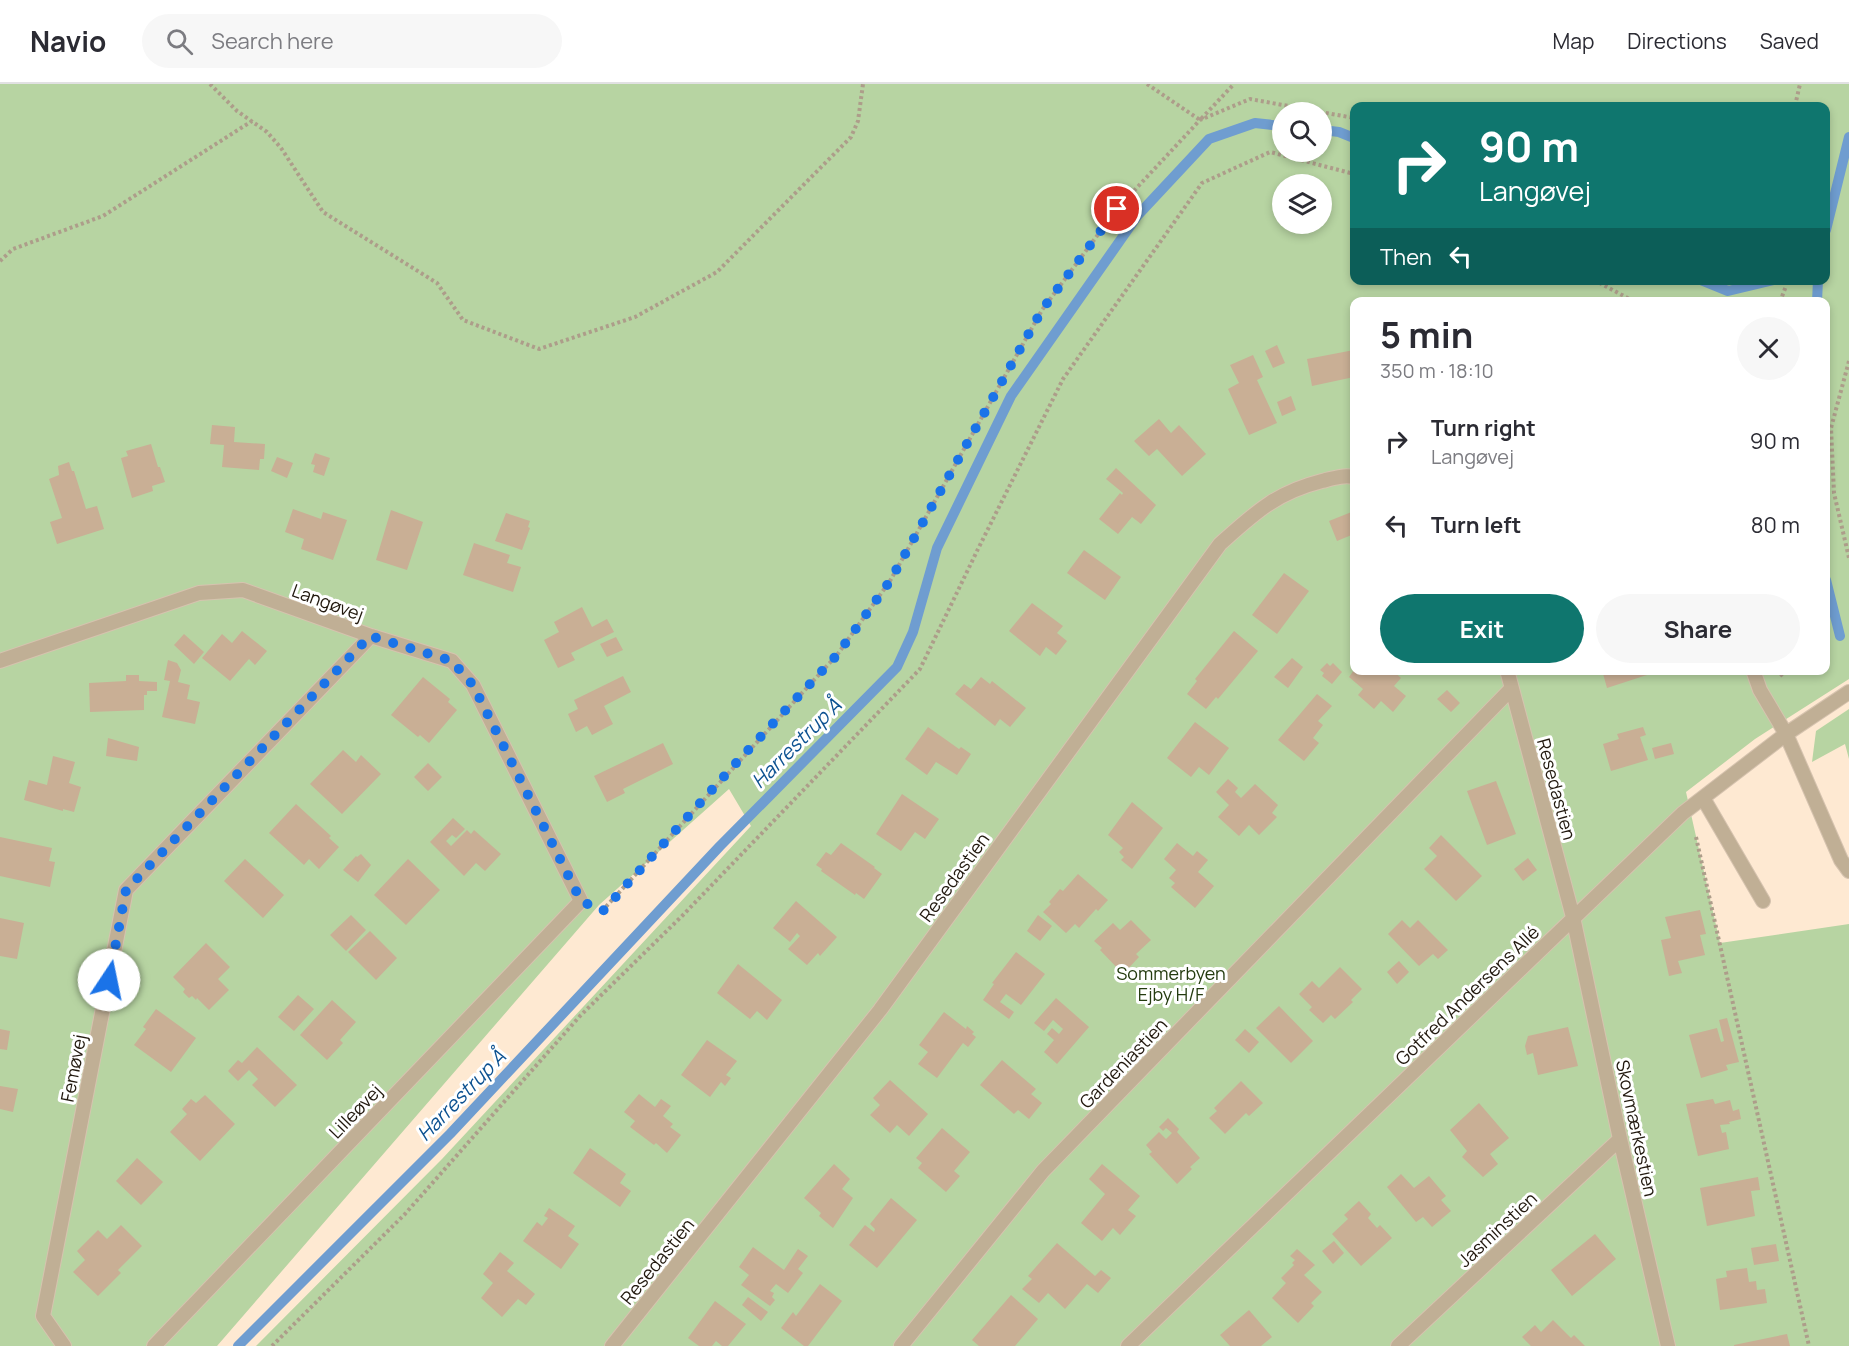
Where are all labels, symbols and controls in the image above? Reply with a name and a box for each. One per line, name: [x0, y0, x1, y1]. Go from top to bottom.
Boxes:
search box: [142, 14, 562, 68]
text: Navio: [30, 22, 106, 60]
icon: search: [163, 25, 196, 58]
text: Search here: [211, 26, 334, 56]
text: Map: [1553, 27, 1594, 55]
text: Directions: [1627, 27, 1727, 55]
text: Saved: [1760, 27, 1819, 55]
map controls: [1272, 102, 1332, 234]
button: search: [1272, 102, 1332, 162]
text: 90 m: [1479, 117, 1579, 175]
icon: right: [1380, 126, 1458, 204]
text: Langøvej: [1479, 172, 1591, 209]
button: layers: [1272, 174, 1332, 234]
pin: [1091, 183, 1142, 234]
icon: arrive: [1100, 192, 1133, 225]
icon: left: [1444, 240, 1477, 273]
text: Then: [1380, 242, 1432, 272]
text: 5 min: [1380, 310, 1473, 359]
button: close: [1737, 317, 1800, 380]
text: 350 m · 18:10: [1380, 357, 1494, 384]
text: Turn right: [1431, 413, 1536, 443]
icon: right: [1380, 425, 1413, 458]
text: 90 m: [1750, 426, 1800, 456]
text: Langøvej: [1431, 443, 1514, 470]
icon: left: [1380, 509, 1413, 542]
text: Turn left: [1431, 510, 1521, 540]
text: 80 m: [1751, 510, 1800, 540]
street label: Langøvej: [289, 578, 367, 626]
button: Exit: [1380, 594, 1584, 663]
button: Share: [1596, 594, 1800, 663]
water label: Harrestrup Å: [745, 691, 848, 794]
street label: Resedastien: [1532, 736, 1582, 842]
street label: Resedastien: [914, 828, 994, 926]
street label: Gotfred Andersens Allé: [1390, 920, 1544, 1070]
position arrow: [77, 948, 141, 1012]
park label: Sommerbyen Ejby H/F: [1116, 961, 1226, 1006]
street label: Gardeniastien: [1074, 1013, 1172, 1113]
street label: Femøvej: [55, 1032, 91, 1104]
water label: Harrestrup Å: [411, 1043, 512, 1146]
street label: Skovmærkestien: [1611, 1057, 1663, 1199]
street label: Lilleøvej: [323, 1079, 387, 1143]
street label: Jasminstien: [1452, 1186, 1542, 1272]
street label: Resedastien: [615, 1213, 699, 1309]

